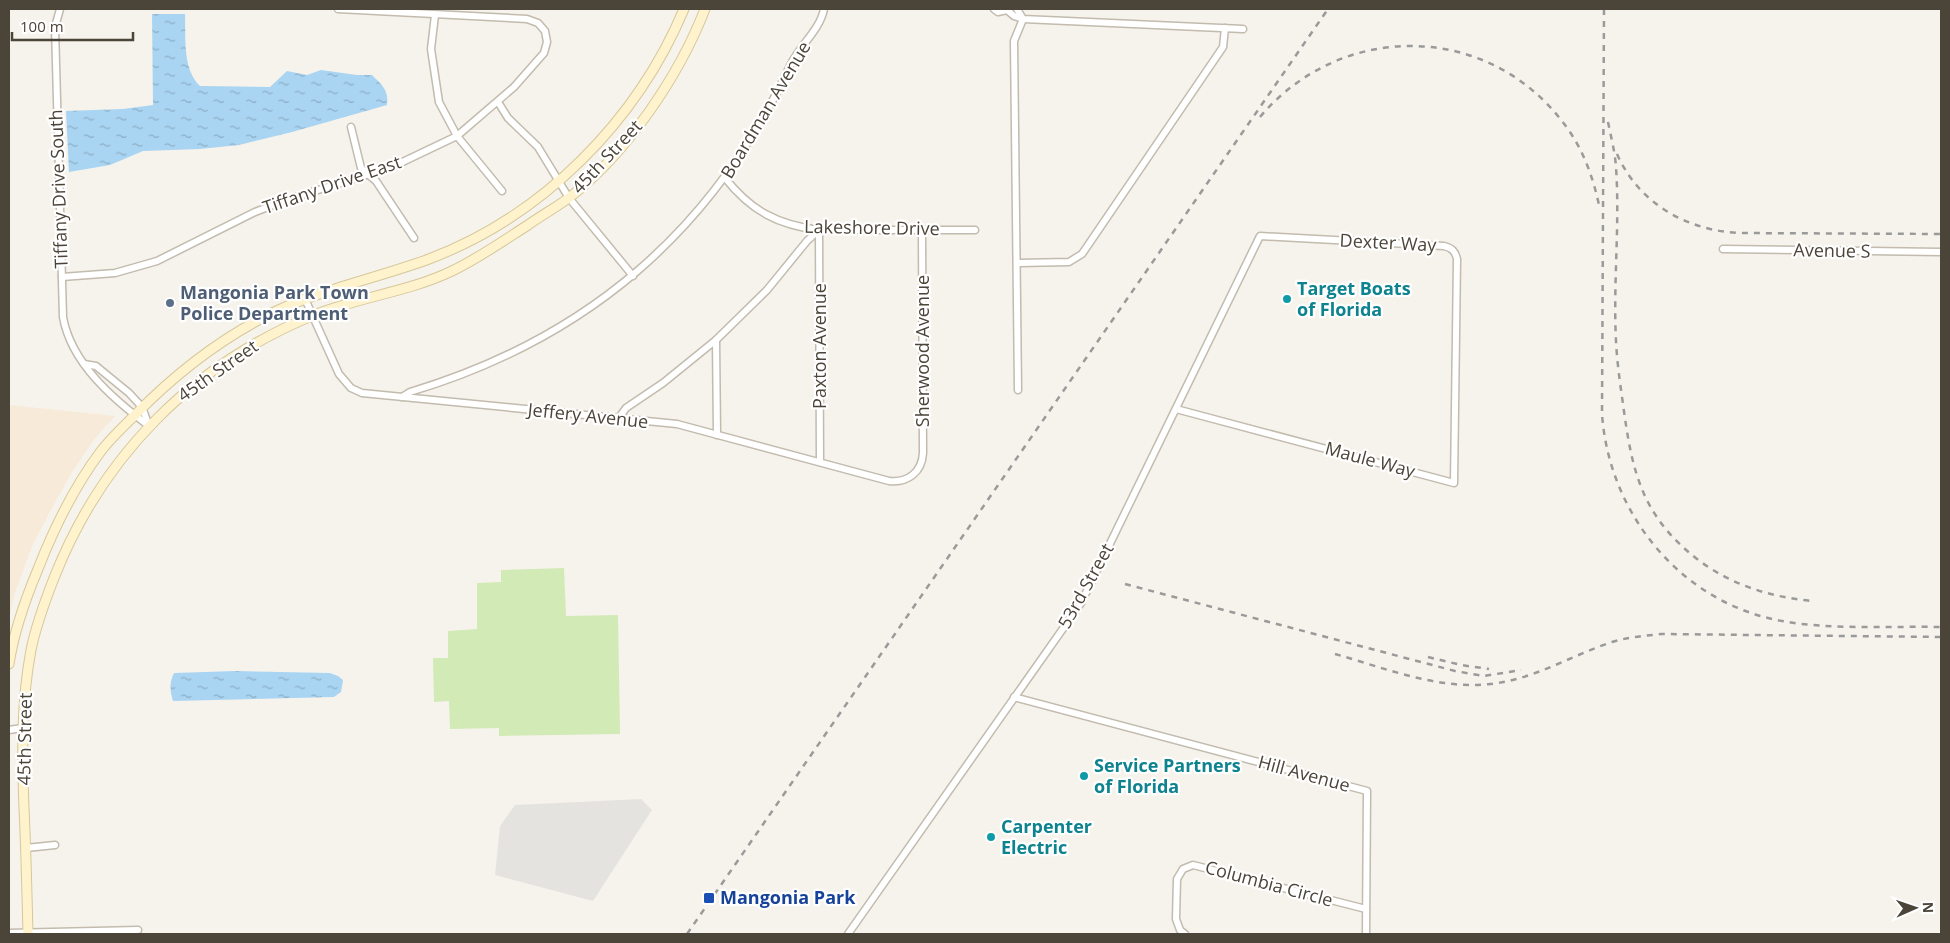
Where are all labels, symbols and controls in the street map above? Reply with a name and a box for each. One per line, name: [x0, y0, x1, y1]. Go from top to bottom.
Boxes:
scale bar: [12, 10, 134, 42]
text: 100 m: [20, 16, 64, 36]
street label: Boardman Avenue: [715, 36, 816, 182]
street label: Tiffany Drive South: [43, 109, 73, 269]
street label: 45th Street: [566, 114, 647, 199]
street label: Tiffany Drive East: [259, 149, 404, 219]
street label: Lakeshore Drive: [804, 214, 940, 240]
street label: Dexter Way: [1339, 227, 1438, 257]
street label: Avenue S: [1793, 237, 1871, 263]
street label: Sherwood Avenue: [910, 275, 934, 427]
place label: Target Boats of Florida: [1297, 276, 1411, 321]
place label: Mangonia Park Town Police Department: [180, 280, 369, 325]
street label: Paxton Avenue: [807, 283, 831, 409]
marker: Target Boats of Florida: [1281, 293, 1293, 305]
marker: Mangonia Park Town Police Department: [164, 297, 176, 309]
street label: 45th Street: [172, 334, 262, 407]
street label: Jeffery Avenue: [525, 397, 649, 433]
street label: Maule Way: [1323, 436, 1419, 483]
street label: 53rd Street: [1052, 539, 1118, 632]
street label: 45th Street: [11, 692, 37, 786]
street label: Hill Avenue: [1256, 749, 1353, 797]
place label: Service Partners of Florida: [1094, 753, 1241, 798]
marker: Service Partners of Florida: [1078, 770, 1090, 782]
place label: Carpenter Electric: [1001, 814, 1092, 859]
marker: Carpenter Electric: [985, 831, 997, 843]
street label: Columbia Circle: [1203, 854, 1336, 912]
north arrow: [1890, 883, 1940, 933]
place label: Mangonia Park: [720, 885, 856, 909]
marker: Mangonia Park: [702, 891, 716, 905]
text: N: [1919, 902, 1938, 914]

